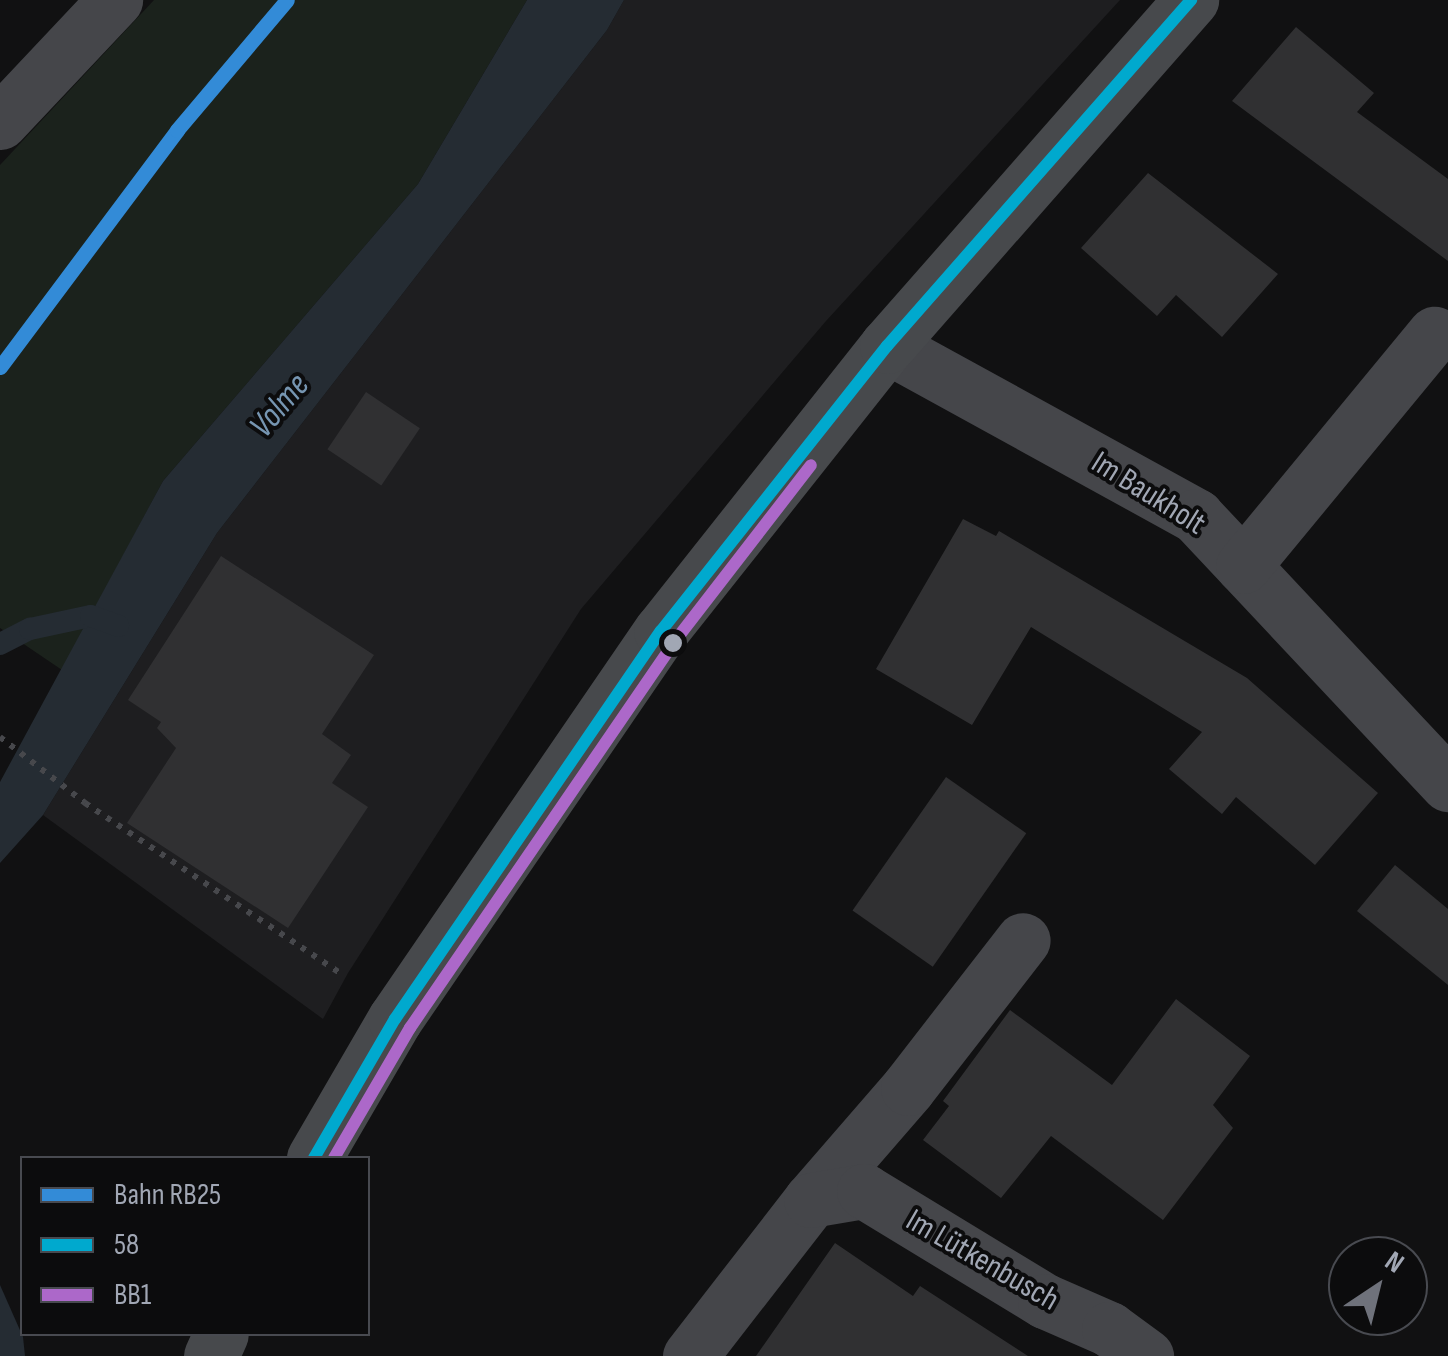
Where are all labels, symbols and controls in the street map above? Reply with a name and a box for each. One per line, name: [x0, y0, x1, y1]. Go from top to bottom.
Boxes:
water label: Volme: [241, 365, 319, 447]
street label: Im Baukholt: [1084, 444, 1212, 544]
unlabelled marker: [663, 633, 683, 653]
legend: [20, 1156, 370, 1336]
text: Bahn RB25: [114, 1177, 221, 1213]
street label: Im Lütkenbusch: [899, 1202, 1065, 1320]
text: 58: [114, 1227, 139, 1263]
north arrow: [1328, 1236, 1428, 1336]
text: N: [1379, 1245, 1410, 1280]
text: BB1: [114, 1277, 151, 1313]

